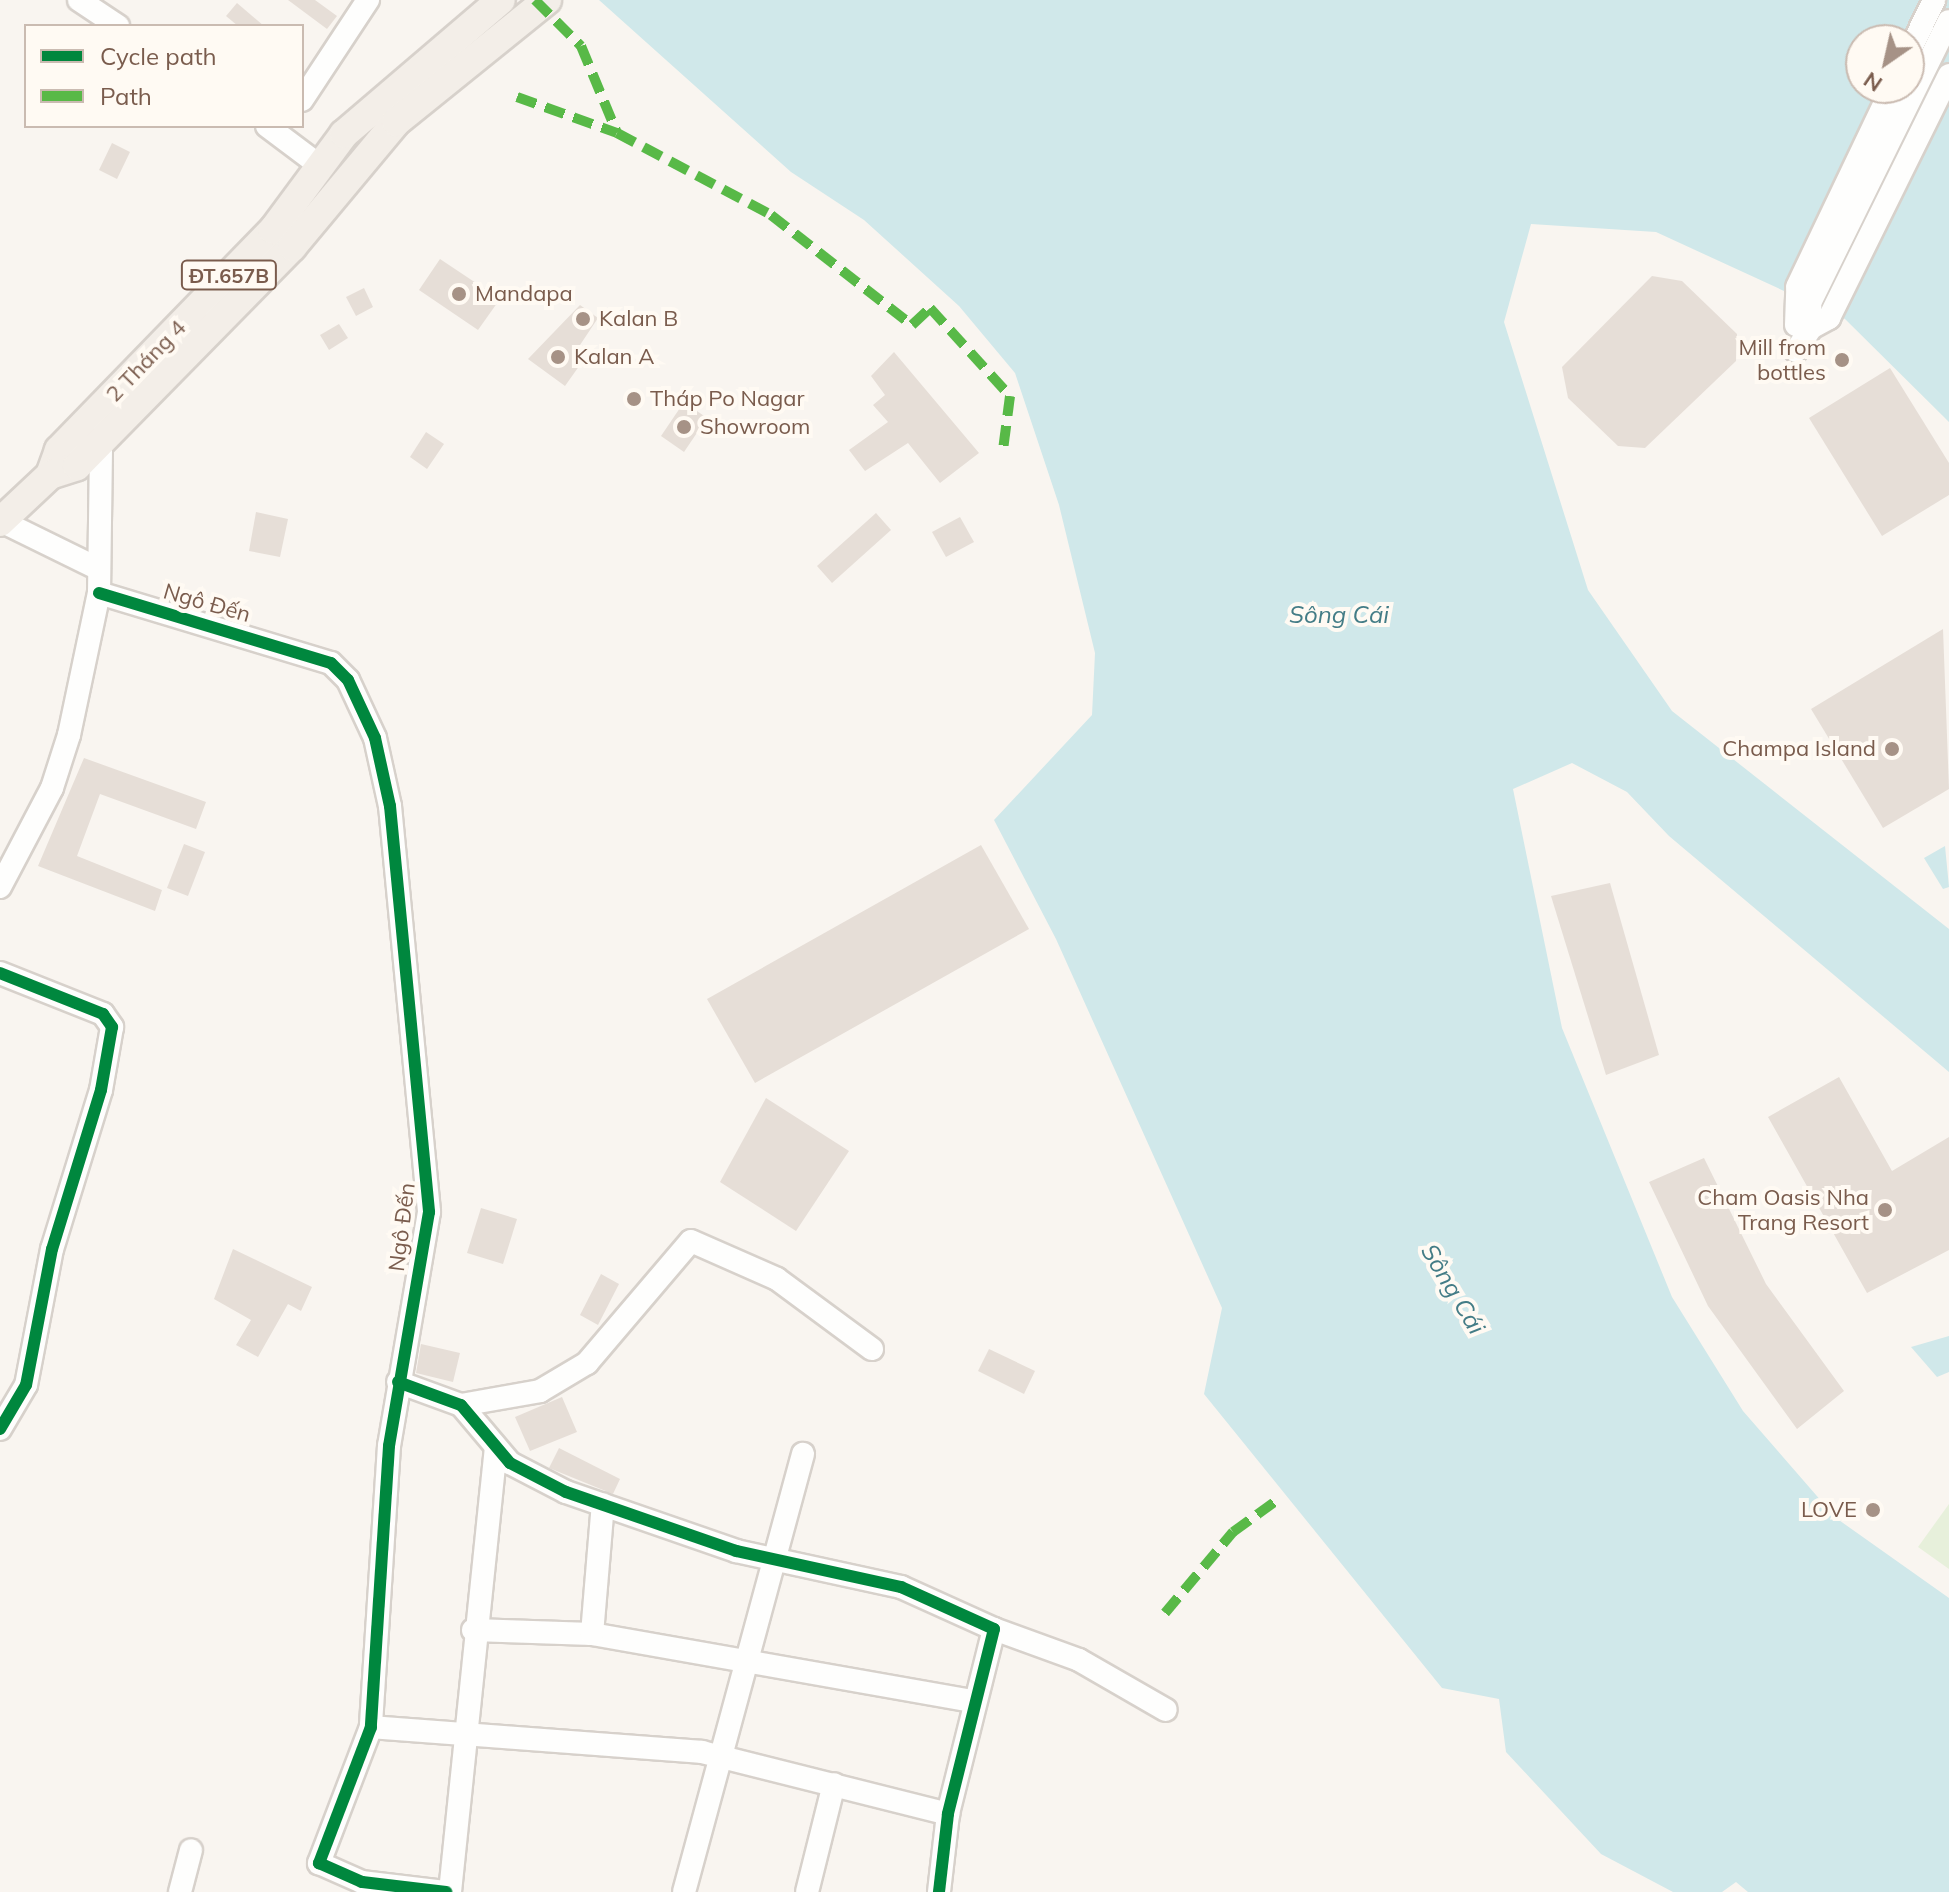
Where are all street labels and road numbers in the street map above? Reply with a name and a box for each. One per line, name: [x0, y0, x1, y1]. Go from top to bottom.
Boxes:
road number: ĐT.657B: [179, 259, 279, 291]
street label: 2 Tháng 4: [101, 315, 191, 407]
street label: Ngô Đến: [160, 578, 254, 628]
street label: Ngô Đến: [383, 1181, 421, 1273]

